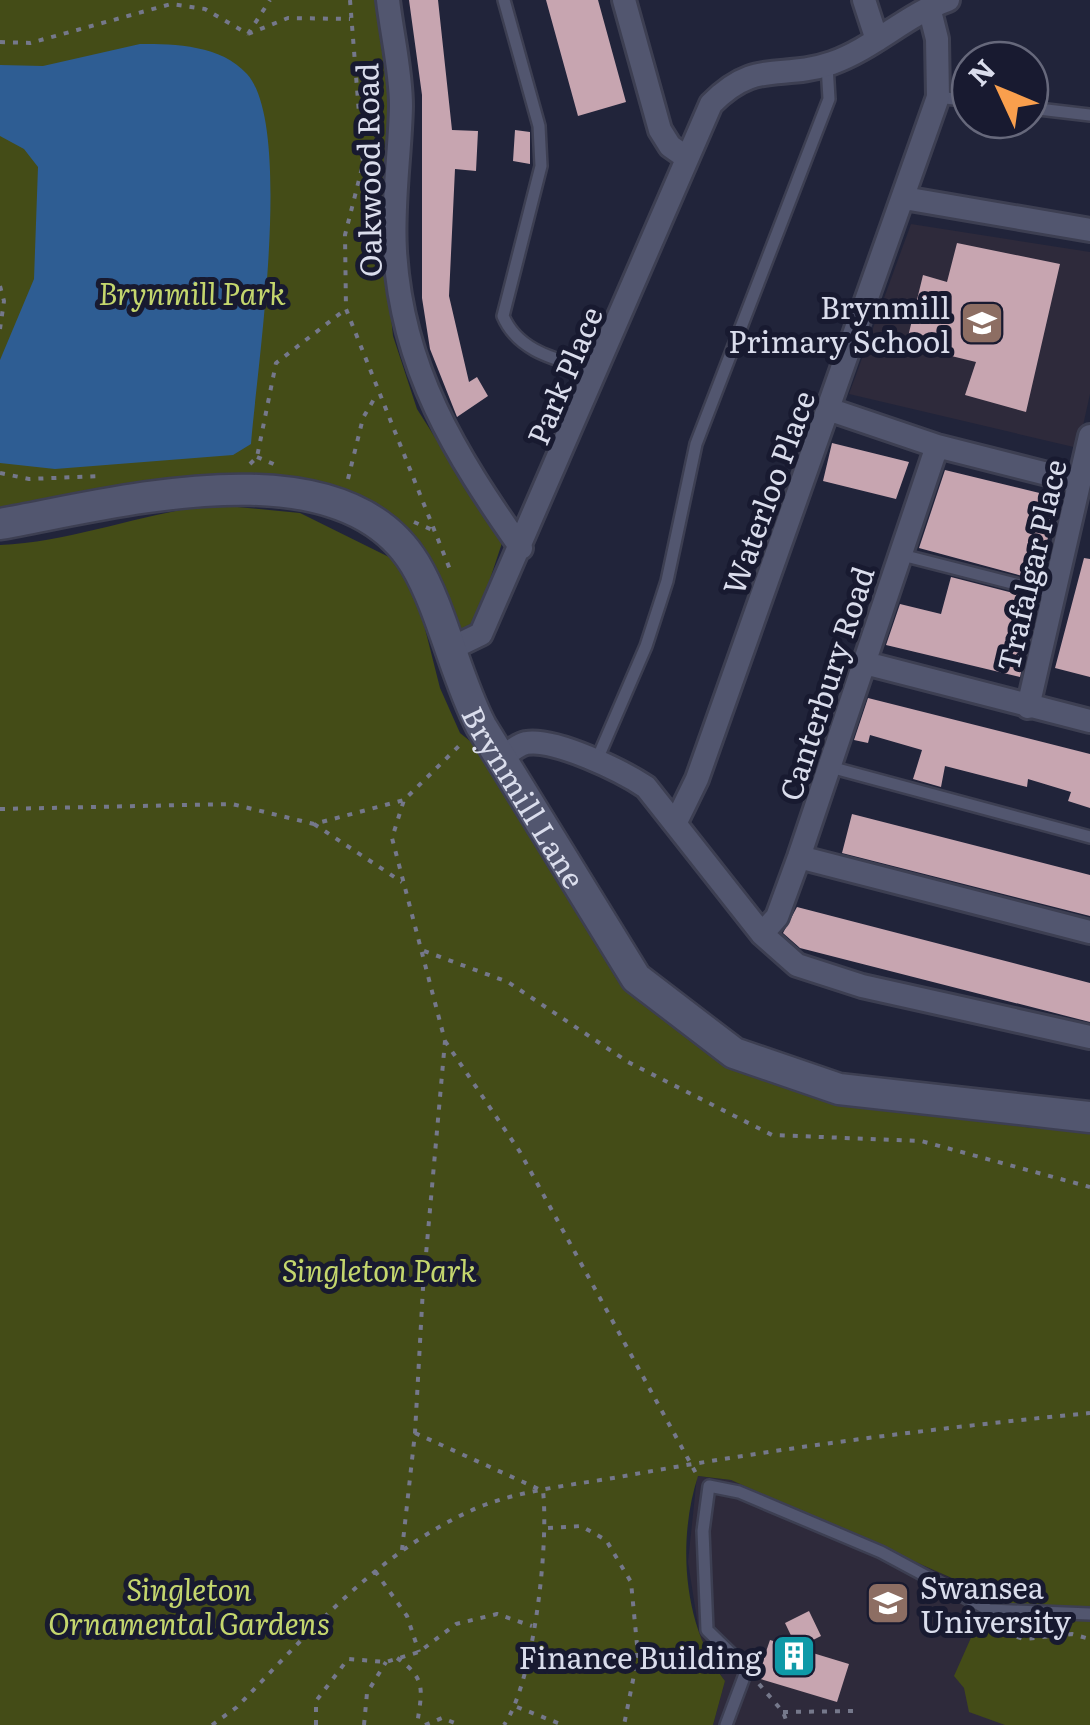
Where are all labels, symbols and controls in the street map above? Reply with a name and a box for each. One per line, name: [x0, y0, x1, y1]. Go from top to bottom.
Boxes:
north arrow: [950, 40, 1050, 140]
text: N: [957, 48, 1004, 94]
street label: Oakwood Road: [343, 62, 391, 278]
park label: Brynmill Park: [98, 270, 286, 314]
place label: Brynmill Primary School: [728, 284, 950, 362]
street label: Park Place: [514, 299, 612, 451]
school or university icon: Brynmill Primary School: [959, 300, 1005, 346]
street label: Waterloo Place: [710, 384, 824, 600]
street label: Trafalgar Place: [984, 455, 1076, 675]
street label: Canterbury Road: [766, 560, 884, 806]
street label: Brynmill Lane: [452, 698, 597, 896]
park label: Singleton Park: [282, 1247, 477, 1291]
place label: Swansea University: [920, 1564, 1072, 1642]
park label: Singleton Ornamental Gardens: [48, 1566, 330, 1644]
school or university icon: Swansea University: [865, 1580, 911, 1626]
building icon: Finance Building: [771, 1633, 817, 1679]
place label: Finance Building: [518, 1634, 762, 1678]

